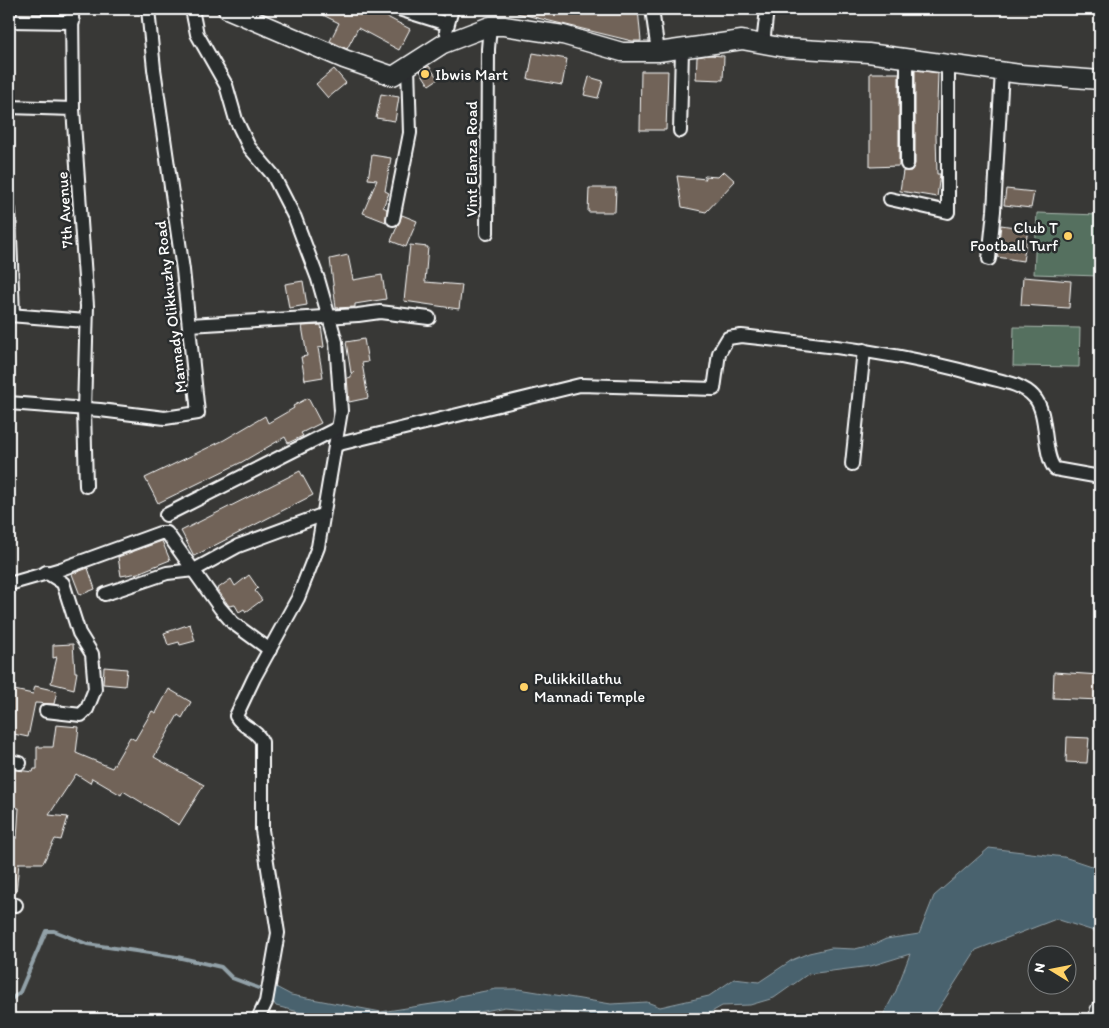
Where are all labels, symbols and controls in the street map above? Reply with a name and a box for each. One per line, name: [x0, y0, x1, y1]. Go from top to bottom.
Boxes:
place label: Ibwis Mart: [435, 65, 508, 84]
marker: Ibwis Mart: [419, 68, 431, 80]
street label: Vint Elanza Road: [462, 101, 481, 217]
street label: 7th Avenue: [52, 171, 77, 249]
place label: Club T Football Turf: [970, 218, 1059, 255]
street label: Mannady Olikkuzhy Road: [150, 219, 190, 394]
marker: Club T Football Turf: [1062, 230, 1074, 242]
place label: Pulikkillathu Mannadi Temple: [534, 669, 645, 706]
marker: Pulikkillathu Mannadi Temple: [518, 681, 530, 693]
north arrow: [1026, 946, 1076, 996]
text: N: [1030, 962, 1049, 974]

